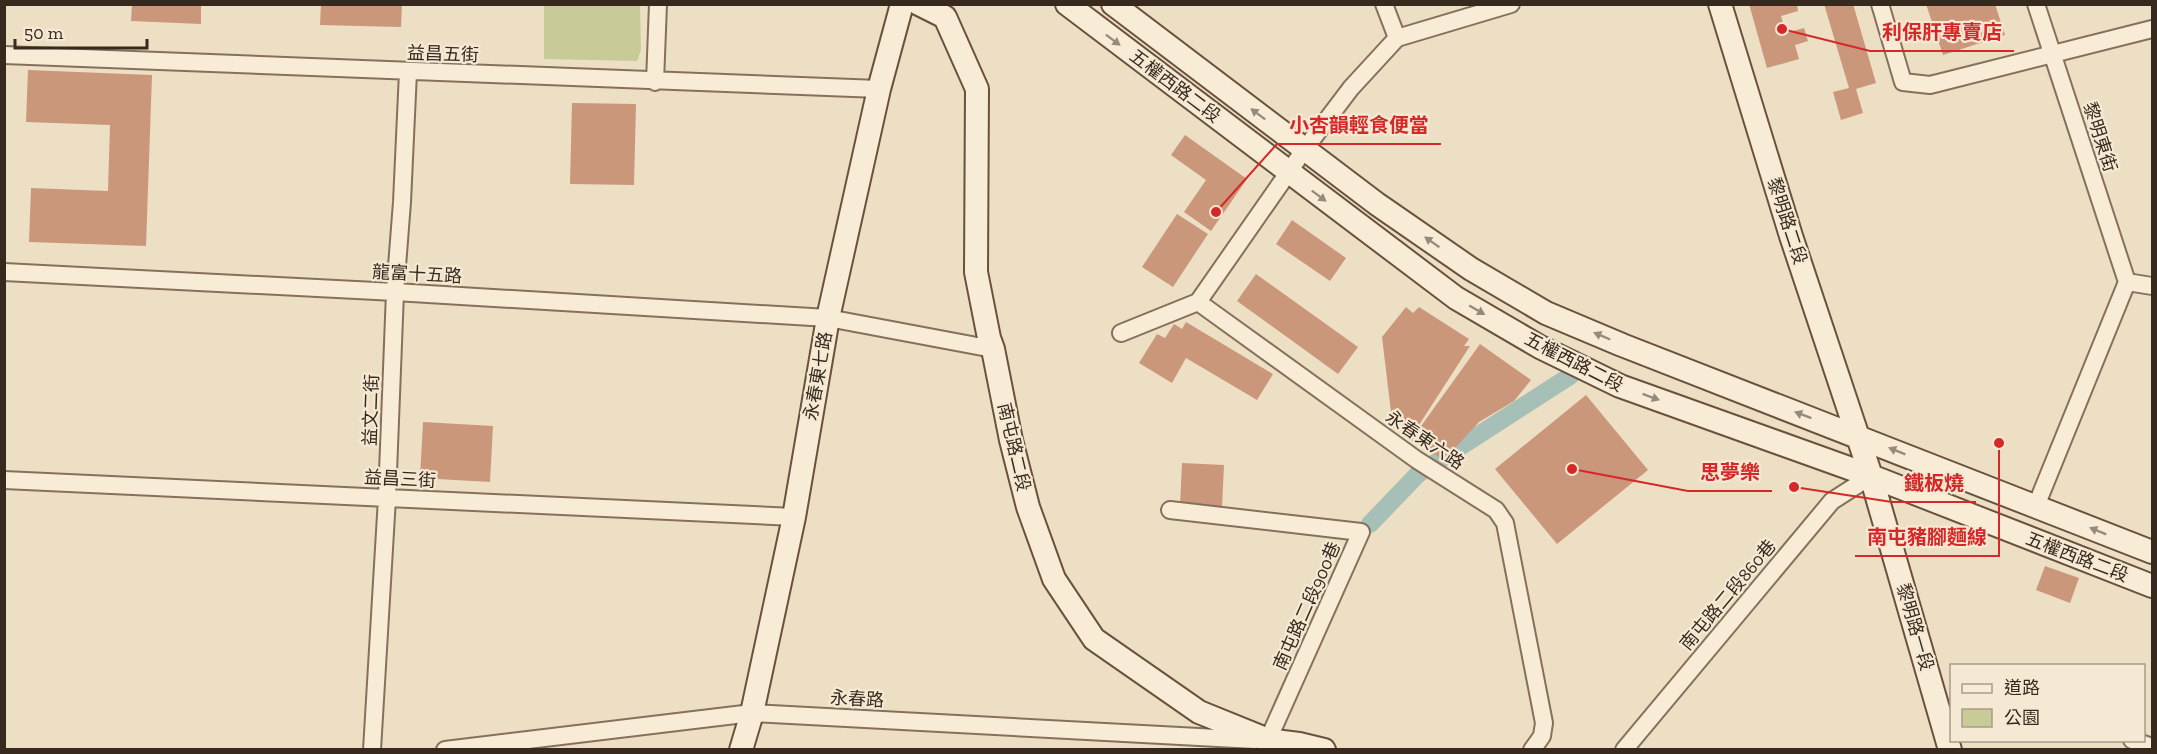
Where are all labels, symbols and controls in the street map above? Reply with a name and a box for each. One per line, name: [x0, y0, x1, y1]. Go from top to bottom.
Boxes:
scale bar: [15, 12, 147, 50]
callout: 利保肝專賣店: [1870, 13, 2014, 51]
text: 利保肝專賣店: [1882, 20, 2002, 44]
text: 50 m: [24, 22, 64, 44]
one-way arrow: [1106, 33, 1121, 45]
street label: 益昌五街: [407, 42, 479, 66]
street label: 五權西路二段: [1125, 45, 1225, 127]
street label: 黎明東街: [2078, 99, 2122, 175]
callout: 小杏韻輕食便當: [1277, 106, 1441, 144]
one-way arrow: [1250, 109, 1265, 121]
text: 小杏韻輕食便當: [1289, 113, 1429, 137]
street label: 黎明路二段: [1763, 175, 1811, 267]
one-way arrow: [1311, 189, 1327, 202]
one-way arrow: [1424, 237, 1440, 248]
street label: 龍富十五路: [371, 261, 463, 287]
one-way arrow: [1469, 305, 1486, 315]
street label: 五權西路二段: [1521, 328, 1627, 396]
street label: 永春東七路: [799, 330, 837, 422]
one-way arrow: [1593, 331, 1611, 340]
street label: 益文二街: [359, 374, 383, 446]
one-way arrow: [1642, 393, 1660, 403]
street label: 南屯路二段: [993, 401, 1035, 493]
street label: 永春東六路: [1382, 406, 1468, 474]
one-way arrow: [1794, 409, 1812, 419]
one-way arrow: [1888, 446, 1906, 455]
callout: 思夢樂: [1688, 453, 1772, 491]
text: 思夢樂: [1700, 460, 1760, 484]
callout: 鐵板燒: [1892, 464, 1976, 502]
street label: 益昌三街: [363, 466, 437, 492]
text: 鐵板燒: [1904, 471, 1964, 495]
callout: 南屯豬腳麵線: [1855, 518, 1999, 556]
text: 南屯豬腳麵線: [1867, 525, 1987, 549]
one-way arrow: [2089, 525, 2107, 535]
street label: 五權西路二段: [2023, 527, 2131, 587]
street label: 南屯路二段860巷: [1675, 535, 1781, 655]
street label: 南屯路二段900巷: [1269, 538, 1345, 674]
street label: 黎明路一段: [1892, 581, 1938, 673]
legend: [1950, 664, 2145, 742]
text: 道路: [2004, 677, 2040, 699]
street label: 永春路: [829, 687, 885, 711]
text: 公園: [2004, 707, 2040, 729]

